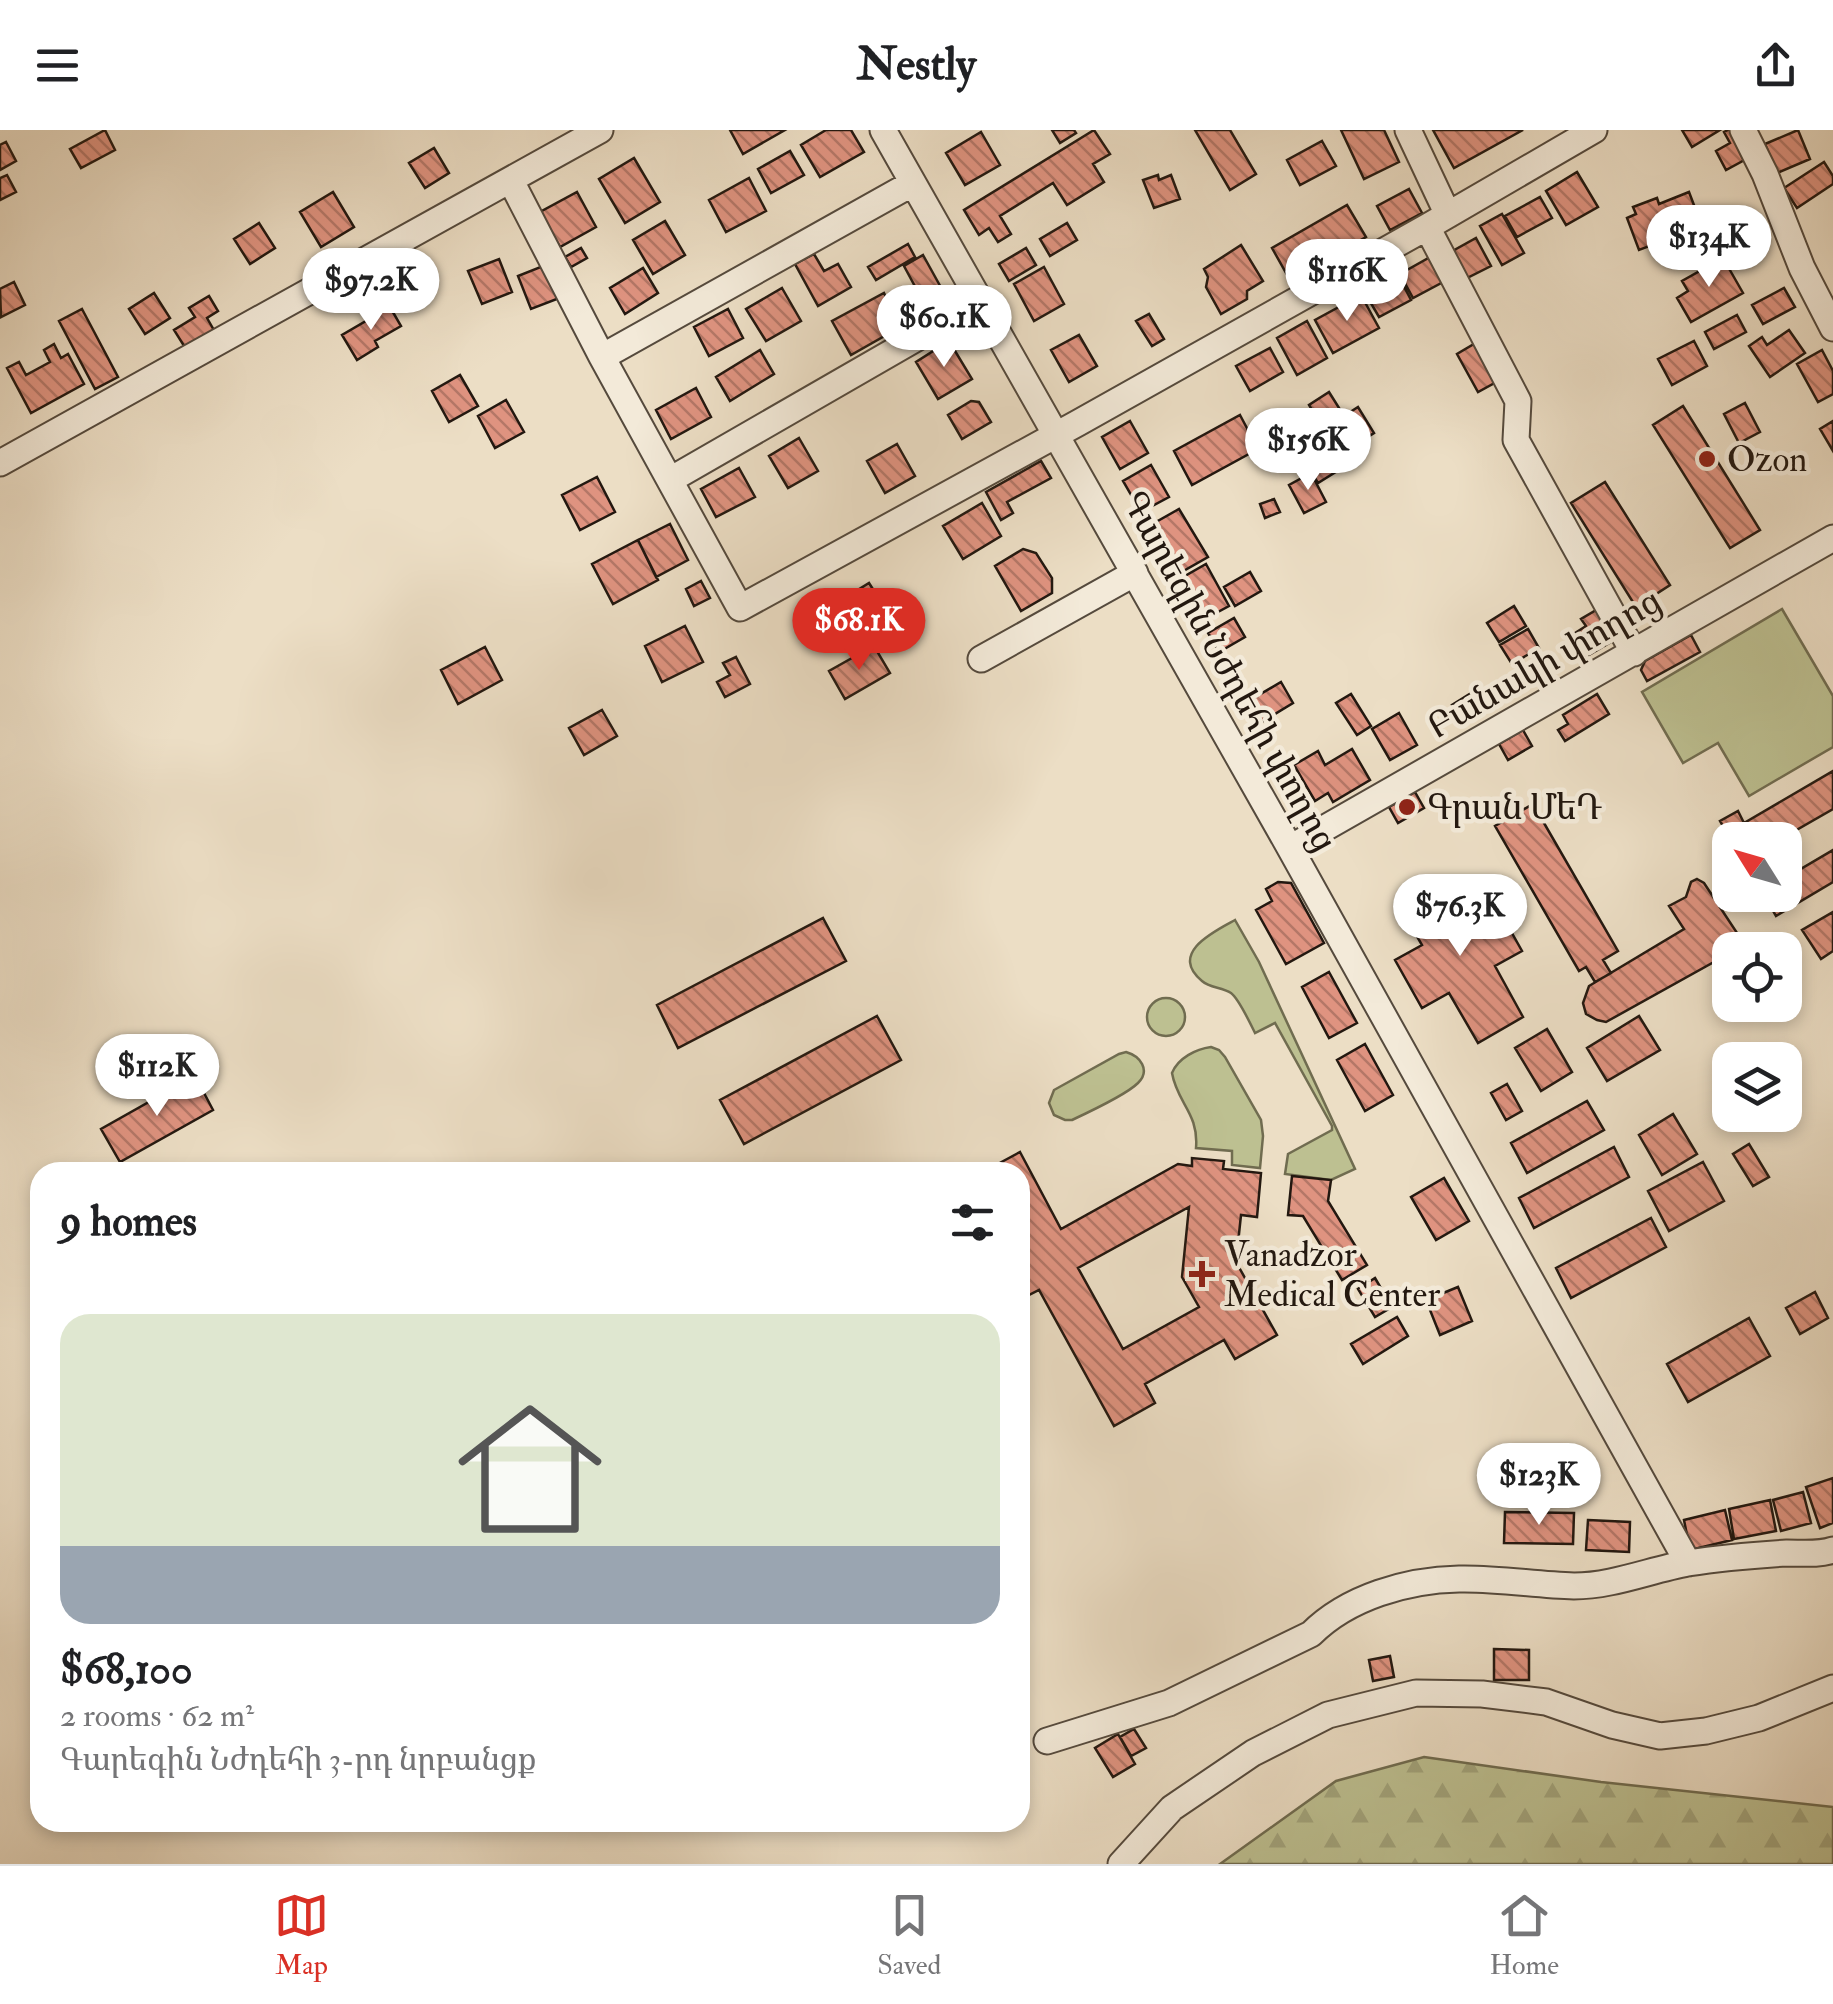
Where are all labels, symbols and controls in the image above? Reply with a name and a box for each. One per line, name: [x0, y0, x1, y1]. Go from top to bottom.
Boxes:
text: Nestly: [857, 37, 976, 93]
icon: menu: [30, 38, 85, 93]
icon: share: [1748, 38, 1803, 93]
pin: $134K: [1639, 205, 1779, 290]
text: $134K: [1668, 217, 1750, 257]
pin: $116K: [1277, 239, 1417, 324]
pin: $97.2K: [290, 248, 452, 333]
text: $116K: [1307, 251, 1387, 291]
text: $97.2K: [324, 260, 418, 300]
pin: $60.1K: [863, 285, 1025, 370]
text: $60.1K: [899, 297, 989, 337]
pin: $156K: [1238, 408, 1378, 493]
text: $156K: [1267, 420, 1349, 460]
place label: Ozon: [1727, 438, 1807, 482]
marker: Ozon: [1696, 448, 1718, 470]
street label: Գարեգին Նժդեհի փողոց: [1112, 484, 1347, 859]
street label: Բանակի փողոց: [1420, 579, 1669, 749]
pin: $68.1K: [778, 588, 940, 673]
text: $68.1K: [814, 600, 904, 640]
place label: Գրան ՄեԴ: [1427, 786, 1602, 830]
marker: Գրան ՄեԴ: [1396, 796, 1418, 818]
north arrow: [1712, 822, 1802, 912]
map controls: [1712, 822, 1802, 1132]
pin: $76.3K: [1379, 874, 1541, 959]
text: $76.3K: [1415, 886, 1505, 926]
button: locate: [1712, 932, 1802, 1022]
pin: $112K: [87, 1034, 227, 1119]
button: layers: [1712, 1042, 1802, 1132]
text: $112K: [117, 1046, 197, 1086]
icon: filters: [945, 1195, 1000, 1250]
text: 9 homes: [60, 1196, 197, 1248]
place label: Vanadzor Medical Center: [1224, 1233, 1440, 1317]
marker: Vanadzor Medical Center: [1189, 1261, 1215, 1287]
icon: home: [440, 1379, 620, 1559]
pin: $123K: [1469, 1443, 1609, 1528]
text: $123K: [1499, 1455, 1579, 1495]
text: $68,100: [60, 1644, 192, 1696]
text: 2 rooms · 62 m²: [60, 1696, 254, 1736]
text: Գարեգին Նժդեհի 3-րդ նրբանցք: [60, 1740, 537, 1780]
tab: Map: [274, 1888, 329, 1983]
tab: Saved: [877, 1888, 941, 1983]
tab: Home: [1489, 1888, 1559, 1983]

